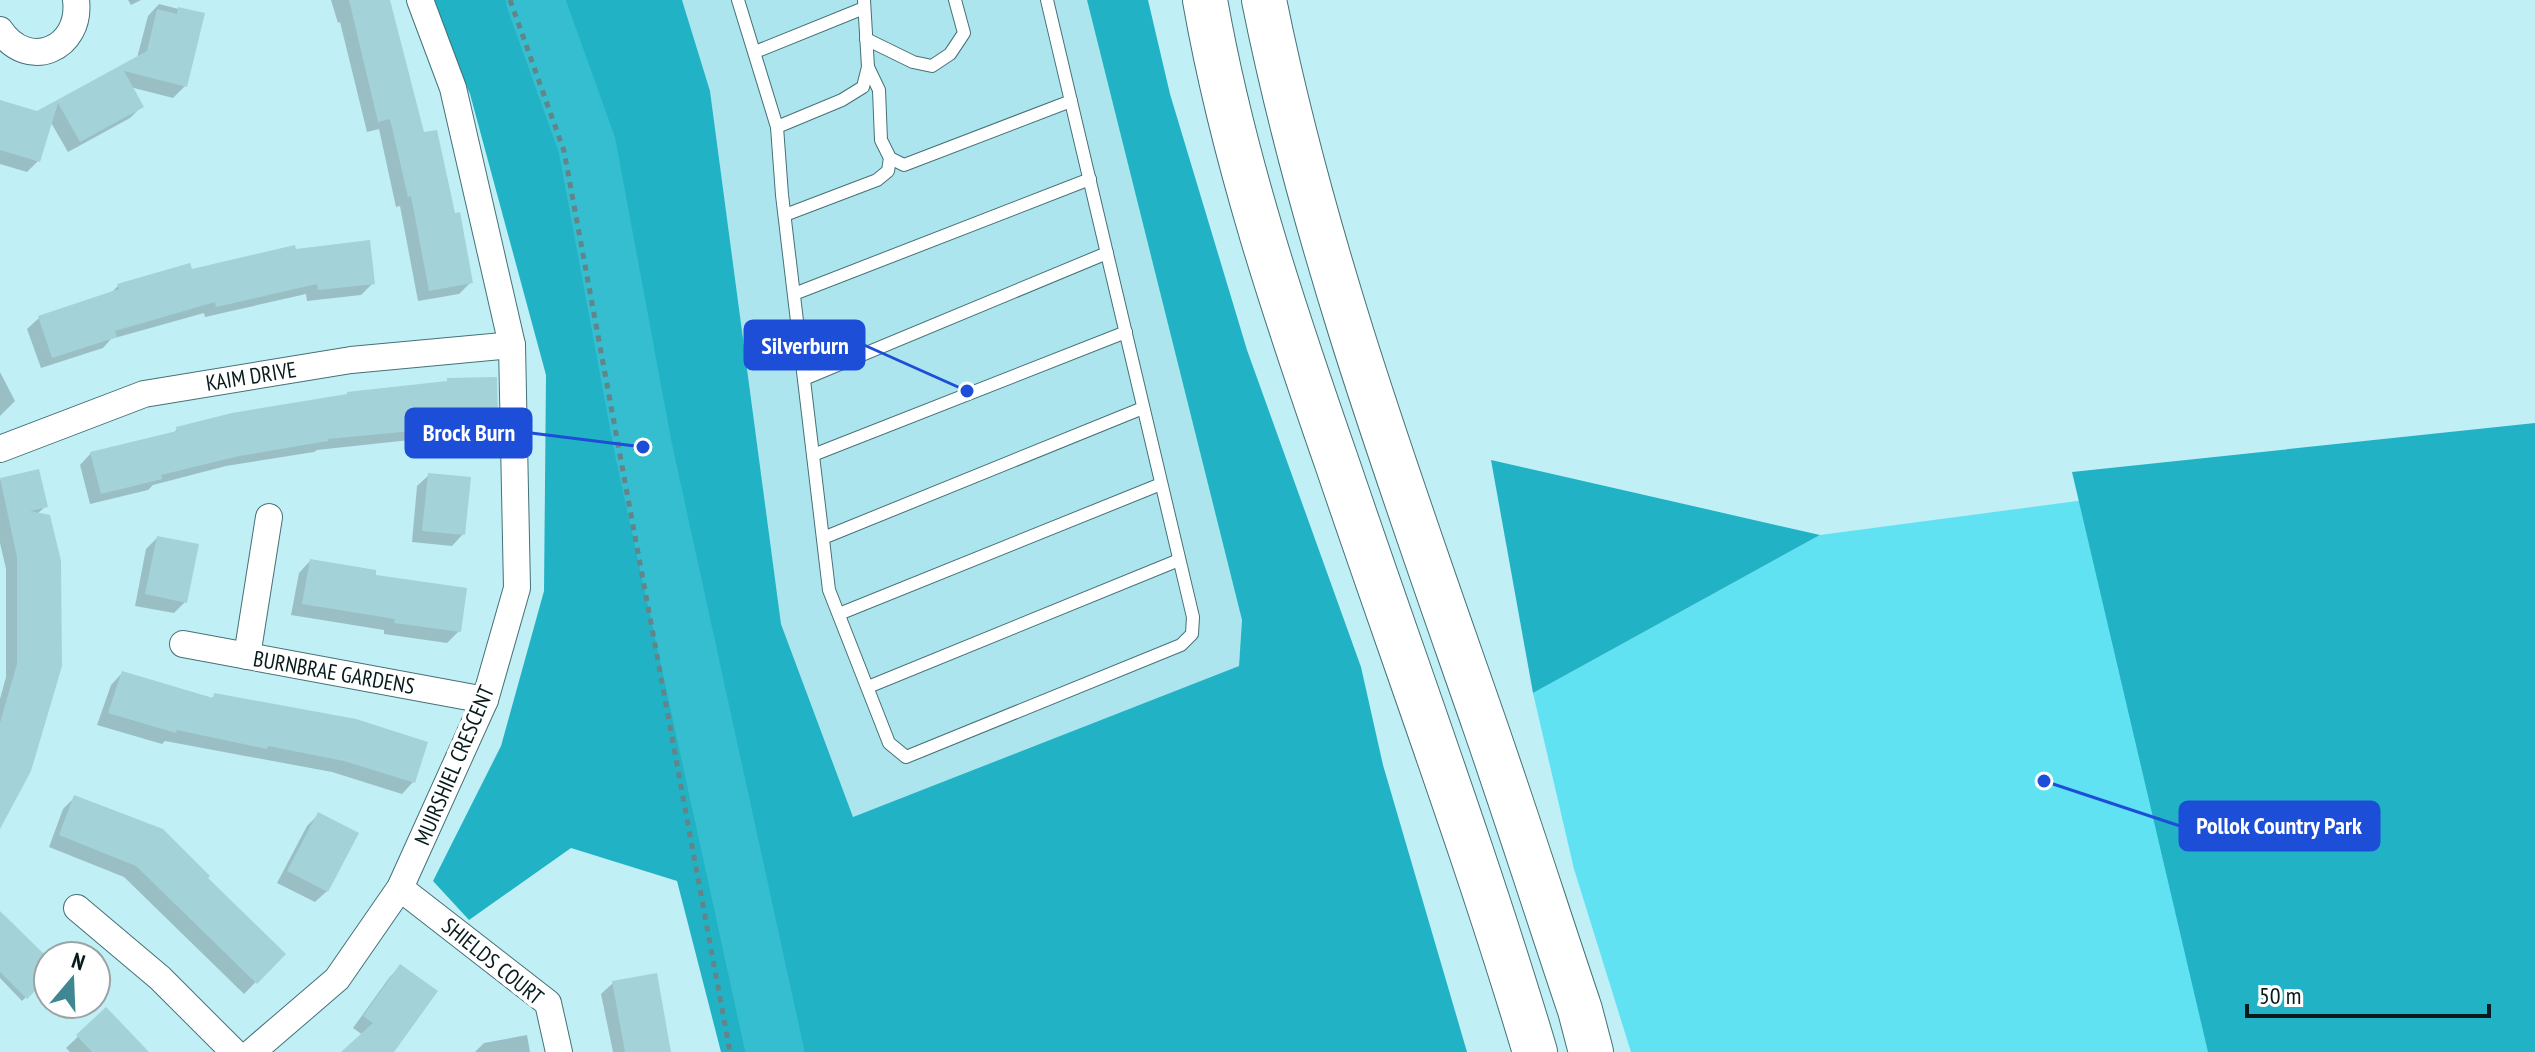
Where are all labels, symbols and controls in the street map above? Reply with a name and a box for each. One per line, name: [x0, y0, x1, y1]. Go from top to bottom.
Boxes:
callout: Silverburn: [745, 321, 864, 369]
text: Silverburn: [761, 330, 849, 361]
street label: KAIM DRIVE: [204, 355, 298, 397]
callout: Brock Burn: [406, 409, 531, 457]
text: Brock Burn: [423, 417, 515, 448]
street label: BURNBRAE GARDENS: [251, 644, 417, 700]
street label: MUIRSHIEL CRESCENT: [408, 681, 500, 849]
callout: Pollok Country Park: [2180, 802, 2379, 850]
text: Pollok Country Park: [2196, 810, 2362, 841]
street label: SHIELDS COURT: [436, 911, 550, 1011]
north arrow: [32, 940, 112, 1020]
text: N: [68, 946, 89, 976]
scale bar: [2247, 968, 2489, 1018]
text: 50 m: [2259, 980, 2301, 1011]

